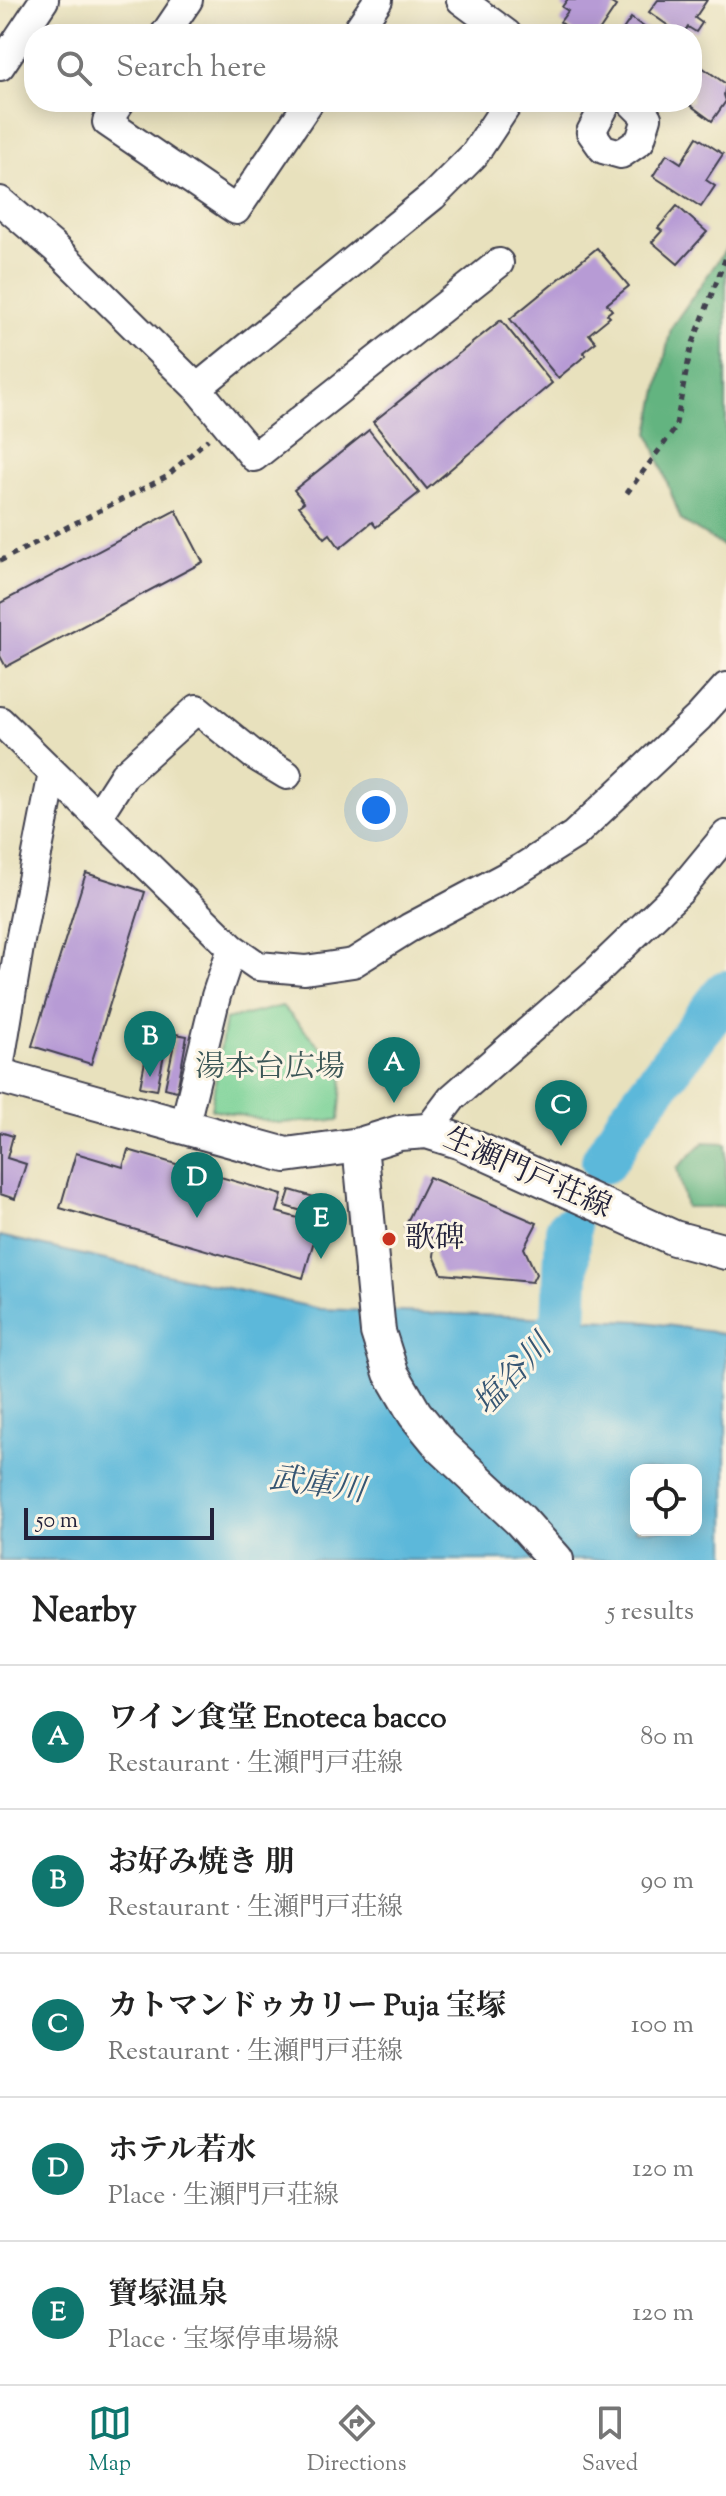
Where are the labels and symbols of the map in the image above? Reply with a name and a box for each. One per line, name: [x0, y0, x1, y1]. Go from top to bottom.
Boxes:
your location: [356, 790, 396, 830]
pin: B: [124, 1011, 176, 1077]
pin: A: [368, 1037, 420, 1103]
park label: 湯本台広場: [195, 1047, 345, 1090]
pin: C: [535, 1080, 587, 1146]
street label: 生瀬門戸荘線: [436, 1118, 618, 1230]
pin: D: [171, 1152, 223, 1218]
pin: E: [295, 1193, 347, 1259]
place label: 歌碑: [405, 1218, 465, 1261]
marker: 歌碑: [380, 1230, 398, 1248]
water label: 塩谷川: [464, 1323, 566, 1427]
water label: 武庫川: [266, 1457, 371, 1516]
scale bar: [24, 1504, 214, 1540]

